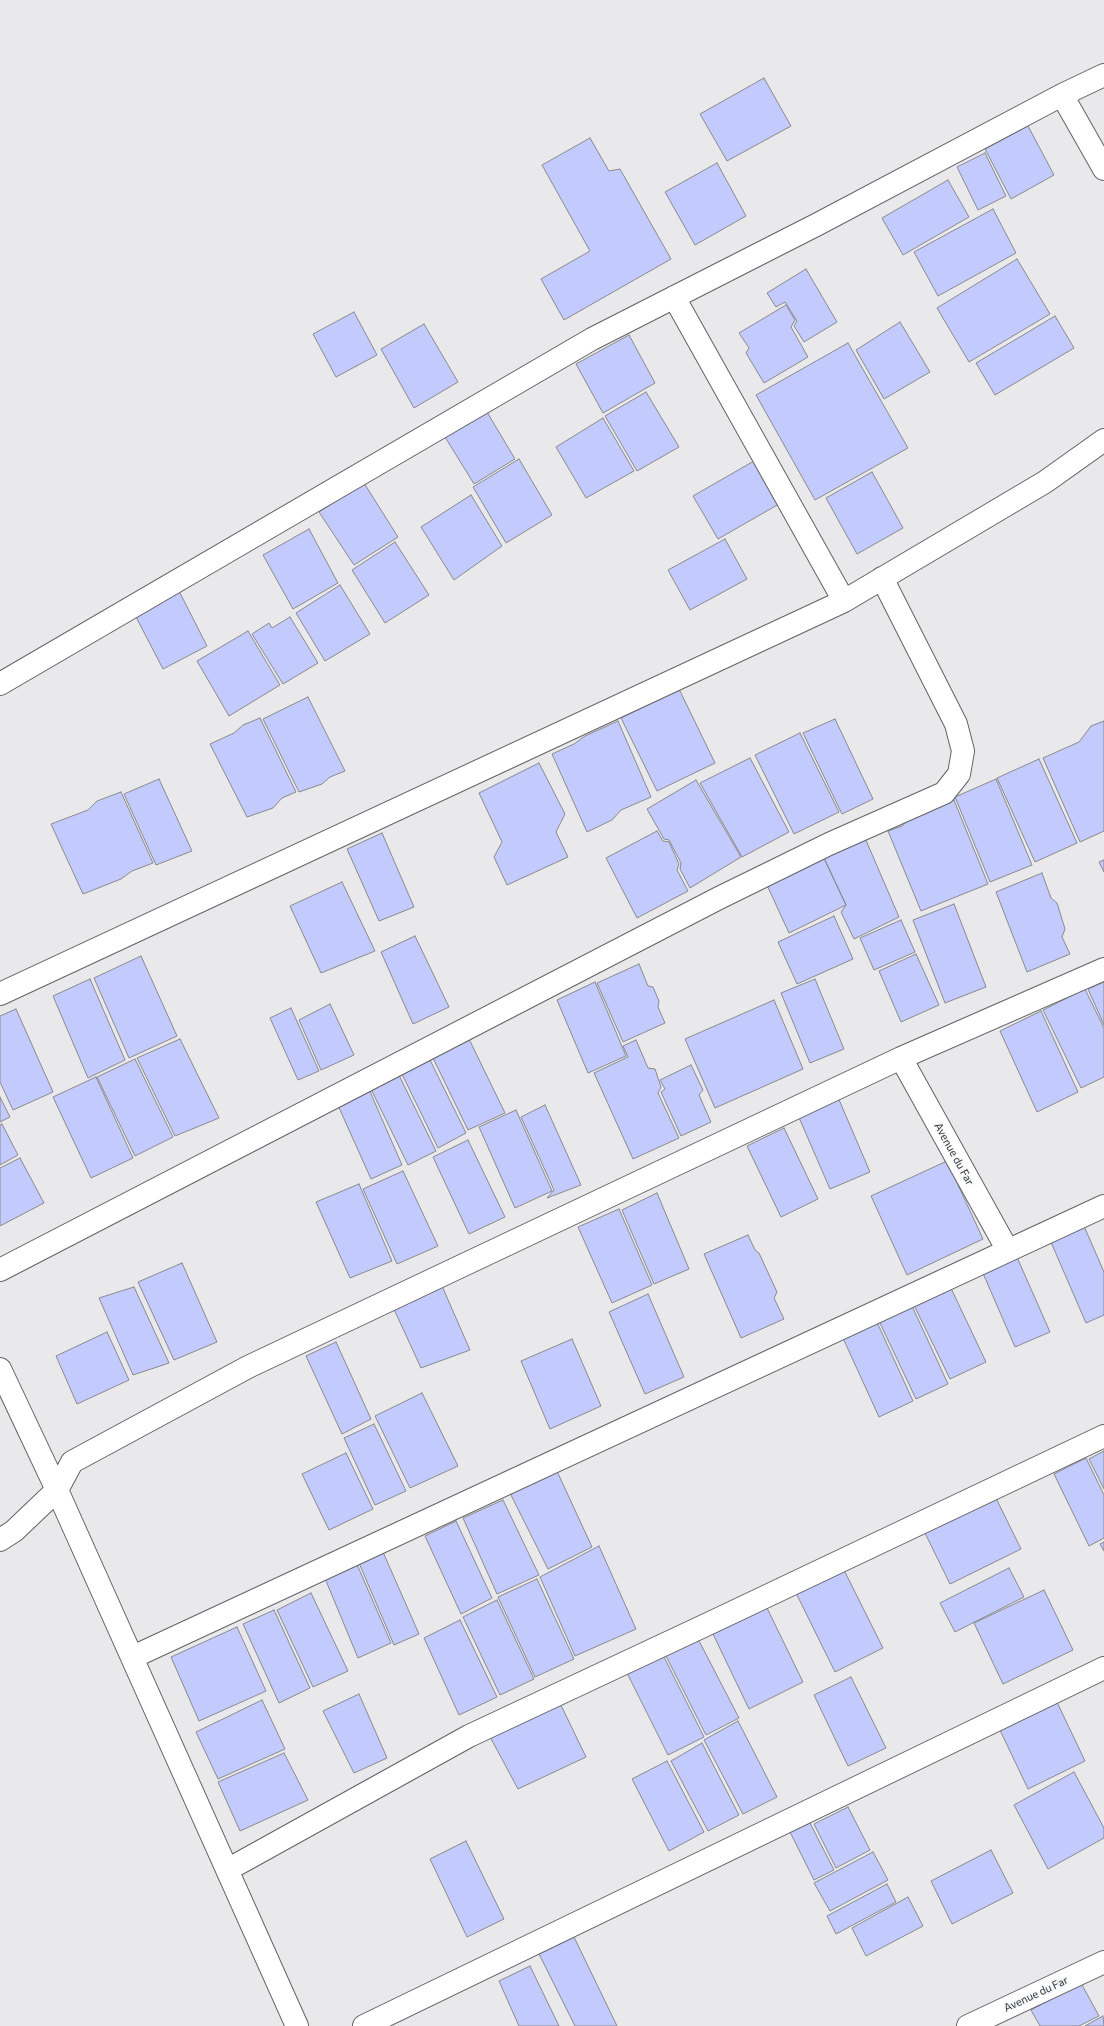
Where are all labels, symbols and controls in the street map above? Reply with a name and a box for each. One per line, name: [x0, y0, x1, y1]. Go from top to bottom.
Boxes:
street label: Avenue du Far: [931, 1120, 977, 1188]
street label: Avenue du Far: [1002, 1973, 1070, 2015]

